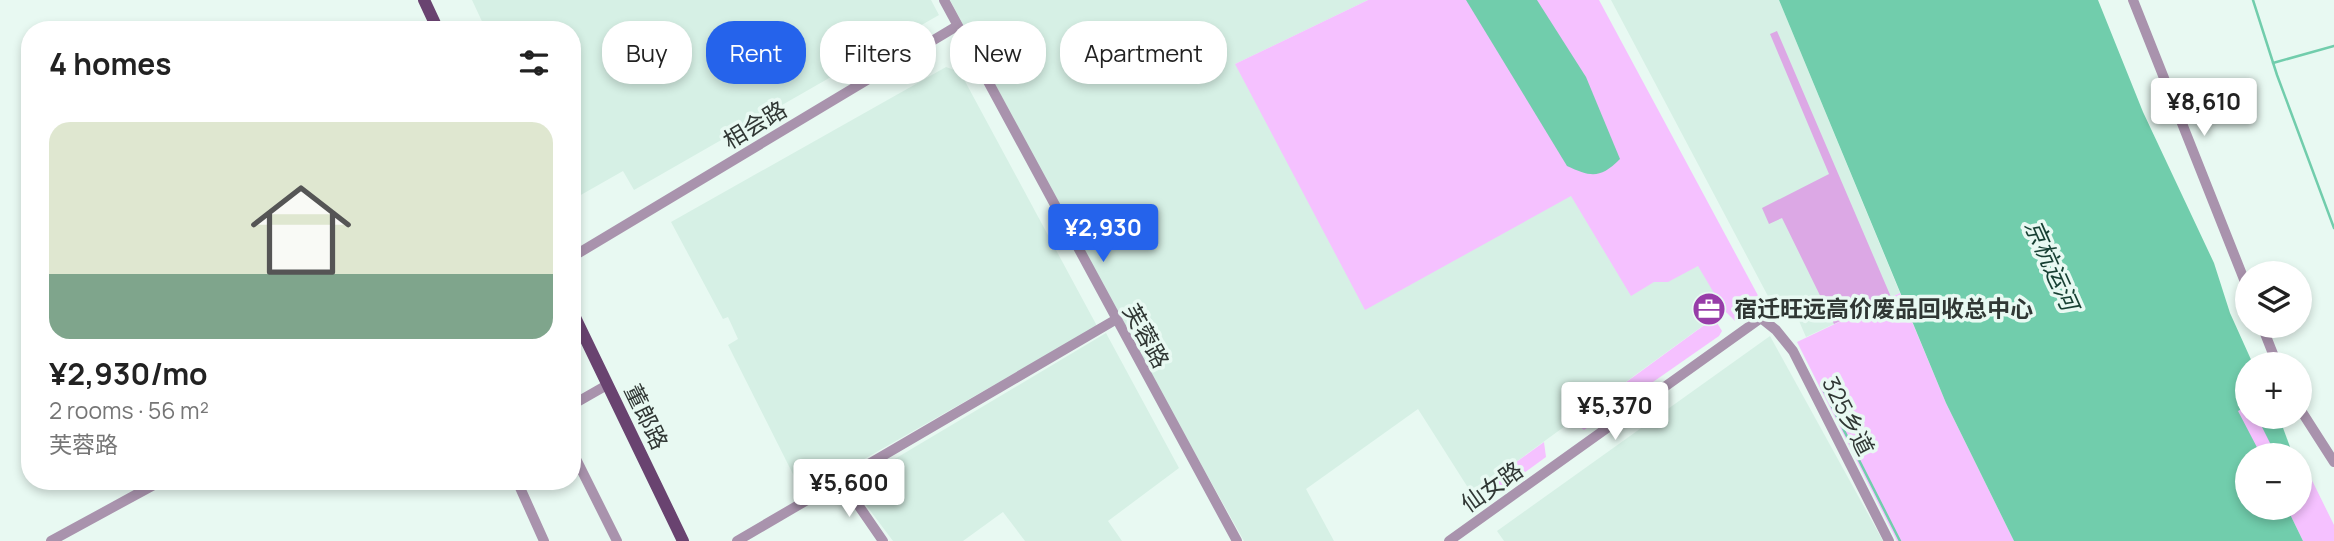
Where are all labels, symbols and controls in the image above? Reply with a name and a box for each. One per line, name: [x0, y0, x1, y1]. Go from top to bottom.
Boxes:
chip: Buy: [602, 21, 692, 84]
chip: Rent: [706, 21, 806, 84]
chip: Filters: [820, 21, 936, 84]
chip: New: [950, 21, 1046, 84]
chip: Apartment: [1060, 21, 1227, 84]
text: 4 homes: [49, 43, 172, 84]
icon: filters: [515, 44, 553, 82]
pin: ¥8,610: [2147, 78, 2261, 138]
text: ¥8,610: [2167, 85, 2241, 117]
street label: 相会路: [717, 93, 792, 156]
icon: home: [238, 167, 364, 293]
pin: ¥2,930: [1046, 204, 1160, 264]
text: ¥2,930: [1064, 211, 1142, 243]
water label: 京杭运河: [2018, 214, 2089, 319]
map controls: [2235, 261, 2312, 520]
button: layers: [2235, 261, 2312, 338]
office icon: 宿迁旺远高价废品回收总中心: [1690, 290, 1728, 328]
place label: 宿迁旺远高价废品回收总中心: [1734, 292, 2033, 324]
street label: 芙蓉路: [1116, 298, 1178, 373]
button: +: [2235, 352, 2312, 429]
text: ¥2,930/mo: [49, 353, 208, 394]
street label: 325乡道: [1815, 370, 1882, 461]
street label: 董郎路: [617, 379, 676, 455]
pin: ¥5,370: [1558, 382, 1672, 442]
text: ¥5,370: [1577, 389, 1653, 421]
text: 2 rooms · 56 m²: [49, 394, 209, 426]
text: 芙蓉路: [49, 428, 118, 460]
button: −: [2235, 443, 2312, 520]
street label: 仙女路: [1454, 453, 1529, 519]
pin: ¥5,600: [792, 460, 906, 519]
text: ¥5,600: [809, 466, 889, 498]

